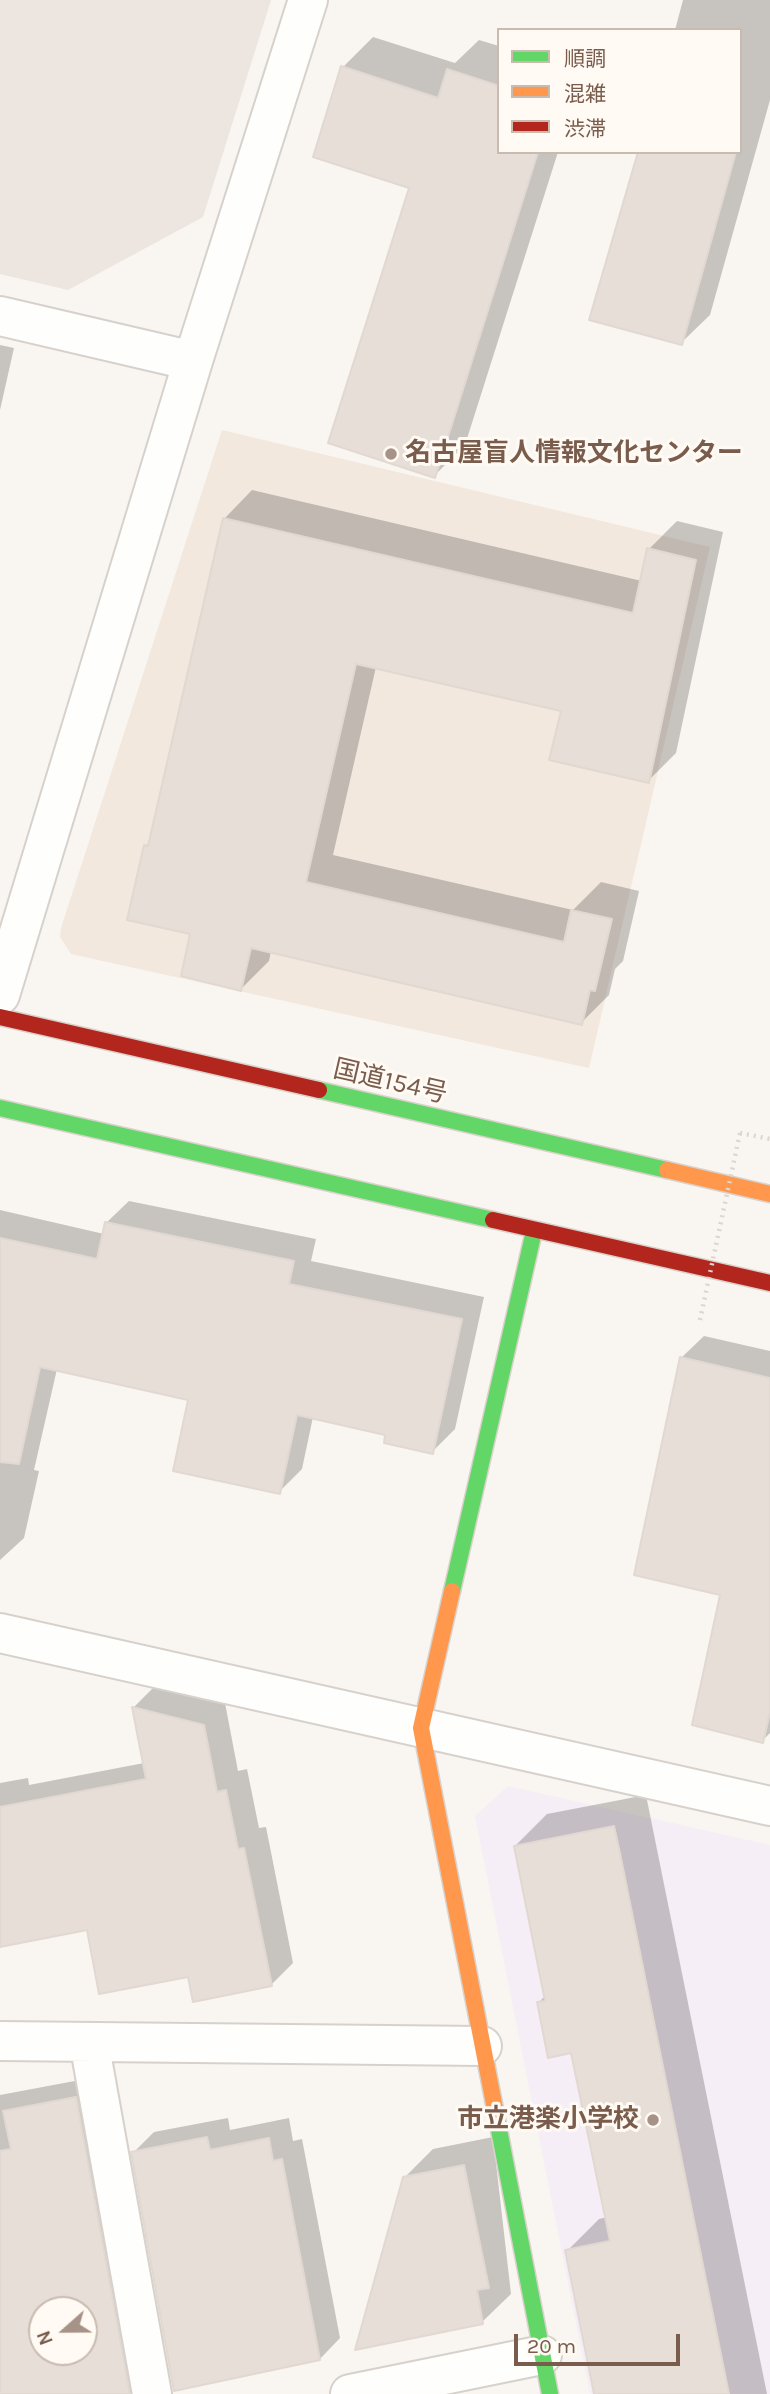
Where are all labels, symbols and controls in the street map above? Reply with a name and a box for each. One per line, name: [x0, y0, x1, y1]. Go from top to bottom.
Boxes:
legend: [497, 28, 742, 154]
text: 順調: [564, 47, 606, 71]
text: 混雑: [564, 82, 606, 106]
text: 渋滞: [564, 117, 606, 141]
place label: 名古屋盲人情報文化センター: [405, 438, 743, 470]
marker: 名古屋盲人情報文化センター: [383, 446, 399, 462]
street label: 国道154号: [330, 1054, 450, 1110]
place label: 市立港楽小学校: [457, 2104, 639, 2136]
marker: 市立港楽小学校: [645, 2112, 661, 2128]
north arrow: [28, 2296, 98, 2366]
scale bar: [518, 2320, 684, 2364]
text: N: [33, 2328, 58, 2348]
text: 20 m: [527, 2334, 576, 2358]

